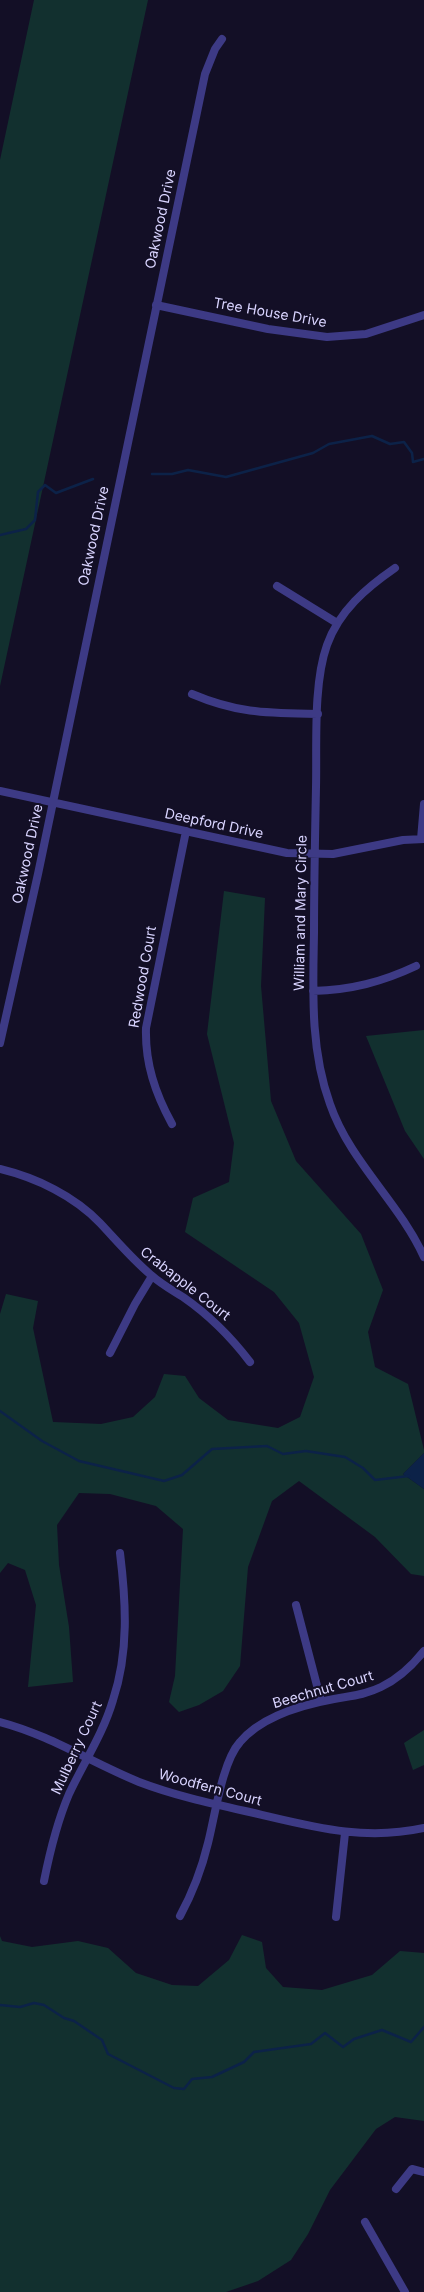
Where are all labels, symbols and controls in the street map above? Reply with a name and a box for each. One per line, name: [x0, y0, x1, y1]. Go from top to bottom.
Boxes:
street label: Oakwood Drive: [142, 168, 180, 270]
street label: Tree House Drive: [212, 295, 328, 331]
street label: Oakwood Drive: [75, 485, 113, 587]
street label: Oakwood Drive: [9, 803, 47, 905]
street label: Deepford Drive: [163, 805, 265, 843]
street label: William and Mary Circle: [291, 835, 311, 991]
street label: Redwood Court: [126, 925, 160, 1029]
street label: Crabapple Court: [137, 1244, 233, 1324]
street label: Beechnut Court: [271, 1668, 375, 1712]
street label: Mulberry Court: [48, 1699, 106, 1797]
street label: Woodfern Court: [157, 1766, 263, 1810]

